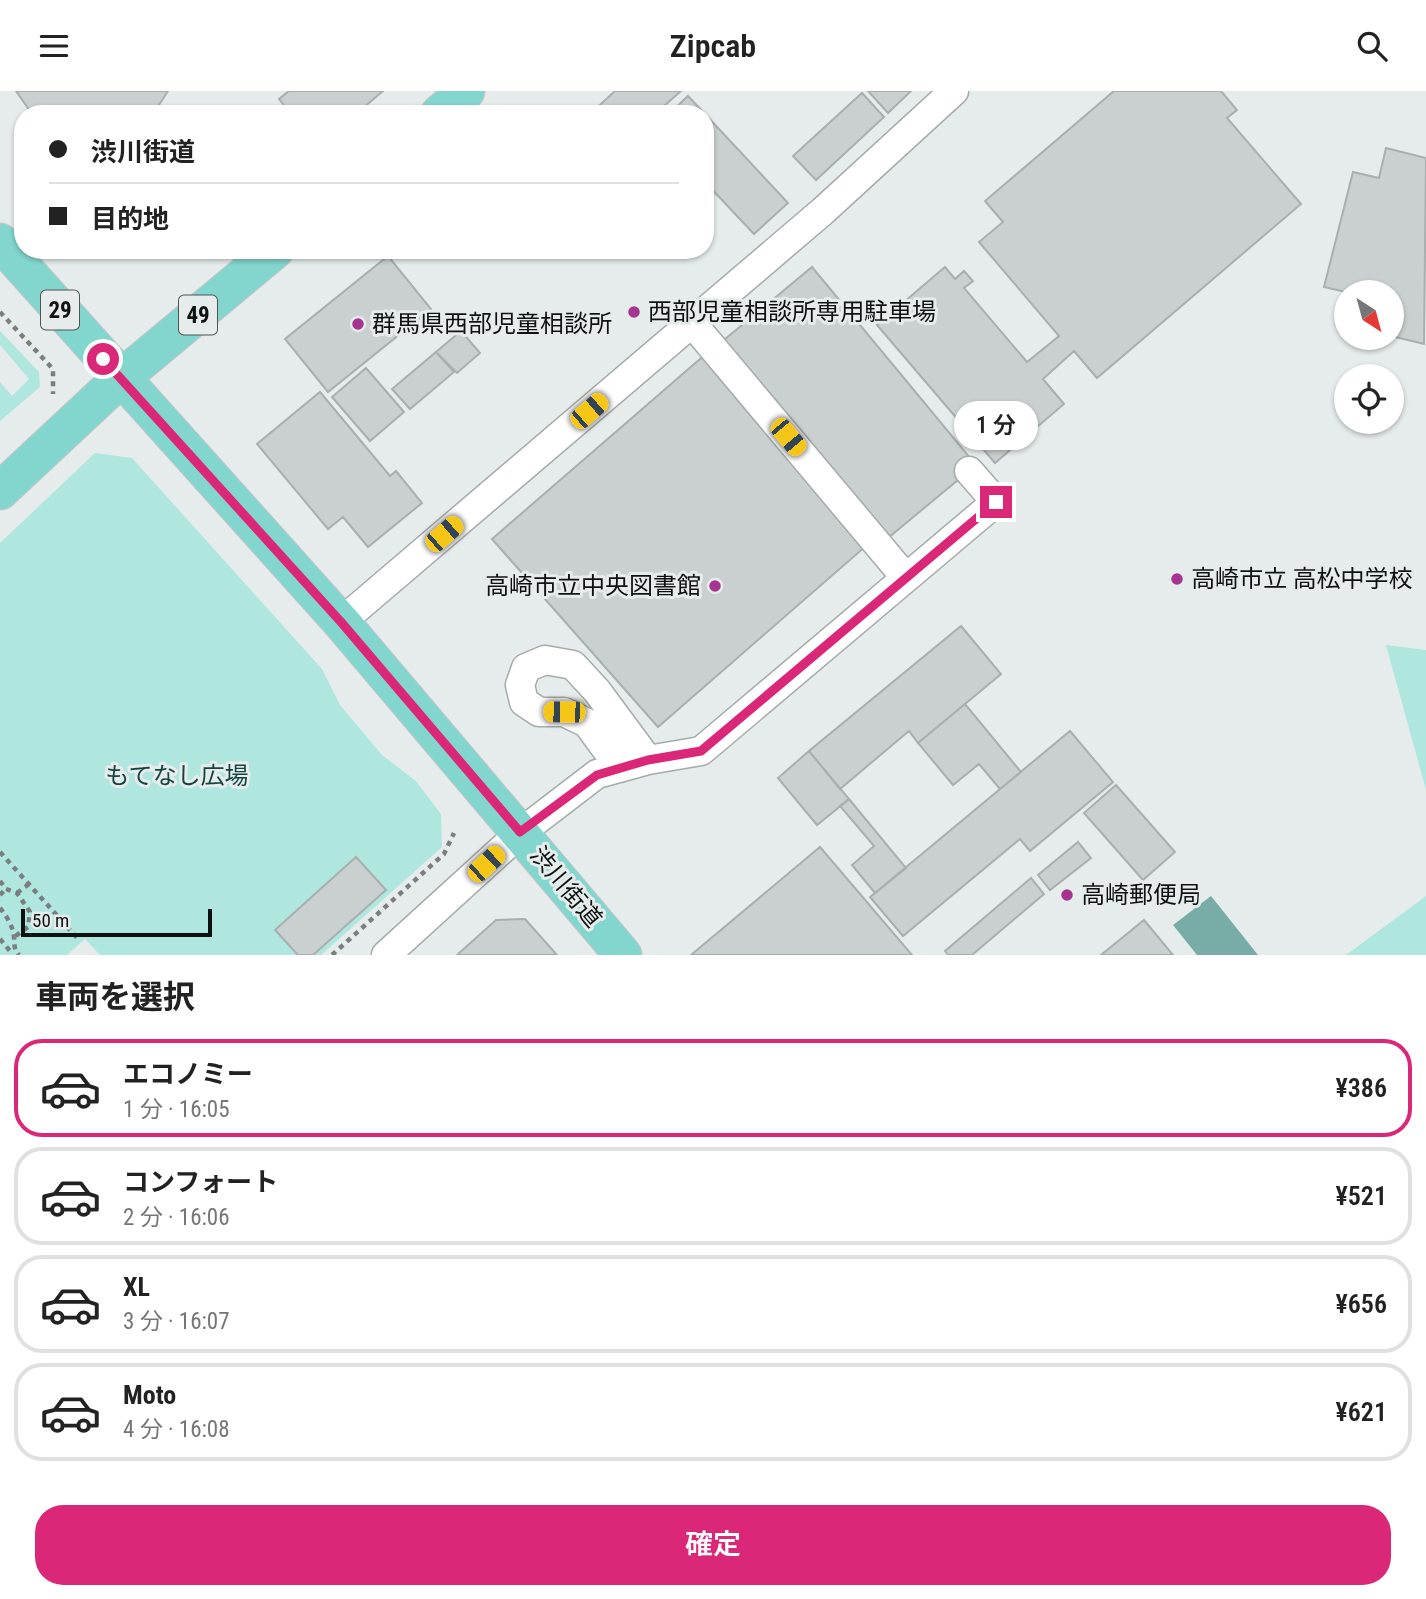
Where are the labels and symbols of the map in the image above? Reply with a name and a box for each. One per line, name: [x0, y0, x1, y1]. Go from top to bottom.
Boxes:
north arrow: [1334, 280, 1404, 350]
road number: 29: [41, 291, 79, 329]
road number: 49: [179, 295, 217, 335]
place label: 西部児童相談所専用駐車場: [648, 298, 936, 326]
marker: 西部児童相談所専用駐車場: [626, 304, 642, 320]
place label: 群馬県西部児童相談所: [372, 310, 612, 338]
marker: 群馬県西部児童相談所: [350, 316, 366, 332]
route start: [87, 343, 119, 375]
car: [567, 389, 612, 433]
callout: 1 分: [954, 401, 1038, 449]
car: [767, 414, 810, 460]
route end: [980, 486, 1012, 518]
car: [422, 512, 467, 556]
place label: 高崎市立 高松中学校: [1191, 565, 1413, 593]
marker: 高崎市立 高松中学校: [1169, 571, 1185, 587]
place label: 高崎市立中央図書館: [485, 572, 701, 600]
marker: 高崎市立中央図書館: [707, 578, 723, 594]
car: [543, 701, 586, 723]
park label: もてなし広場: [105, 762, 249, 790]
street label: 渋川街道: [524, 841, 608, 933]
car: [464, 842, 509, 886]
place label: 高崎郵便局: [1081, 881, 1201, 909]
marker: 高崎郵便局: [1059, 887, 1075, 903]
scale bar: [21, 906, 212, 938]

